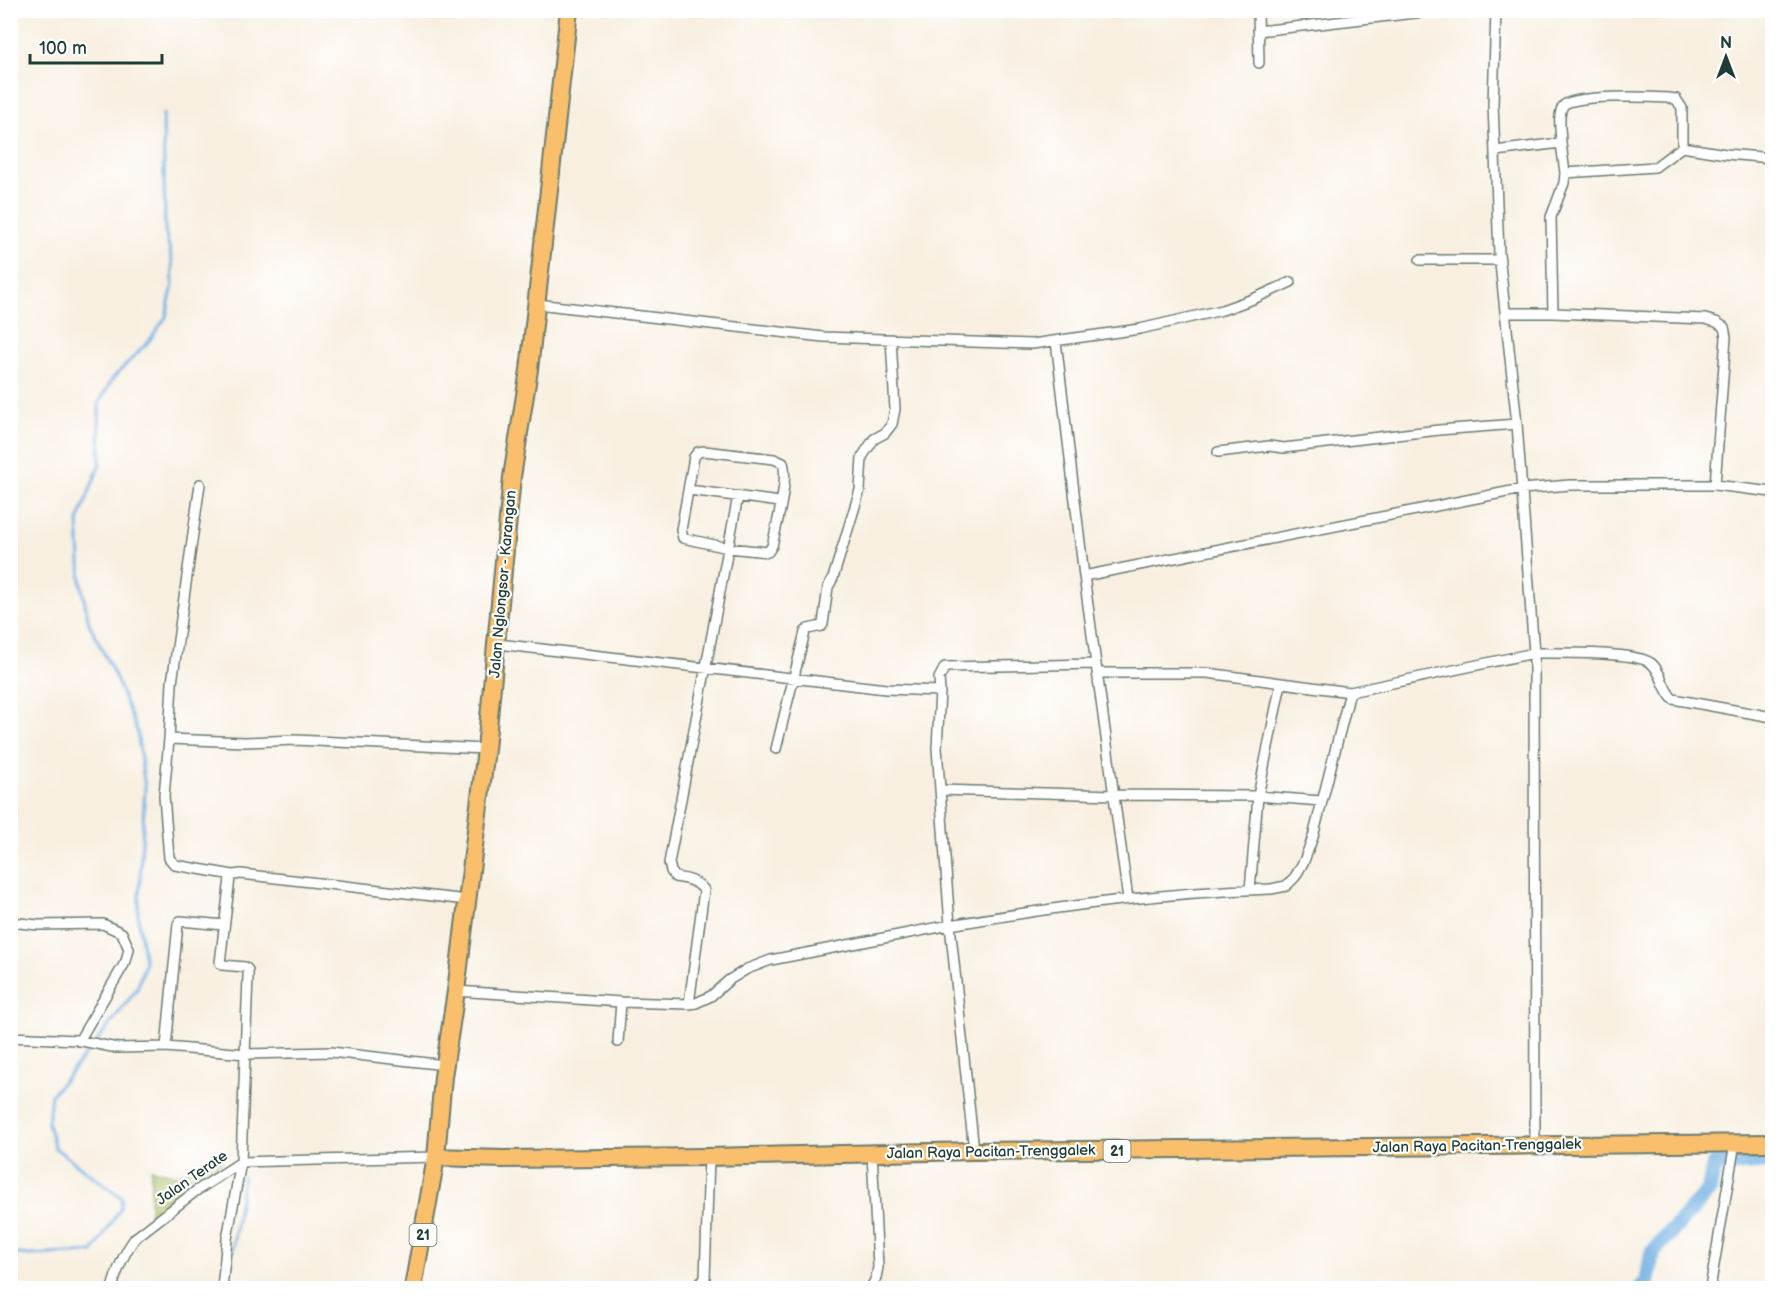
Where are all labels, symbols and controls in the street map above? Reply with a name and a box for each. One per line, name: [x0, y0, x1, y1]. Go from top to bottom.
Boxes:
scale bar: [30, 27, 162, 65]
north arrow: [1696, 27, 1756, 87]
text: N: [1720, 34, 1732, 53]
text: 100 m: [39, 38, 87, 59]
street label: Jalan Nglongsor - Karangan: [485, 489, 521, 679]
street label: Jalan Raya Pacitan-Trenggalek: [1373, 1135, 1582, 1157]
road number: 21: [1104, 1140, 1130, 1162]
street label: Jalan Raya Pacitan-Trenggalek: [887, 1141, 1096, 1163]
street label: Jalan Terate: [153, 1146, 231, 1210]
road number: 21: [410, 1224, 436, 1246]

